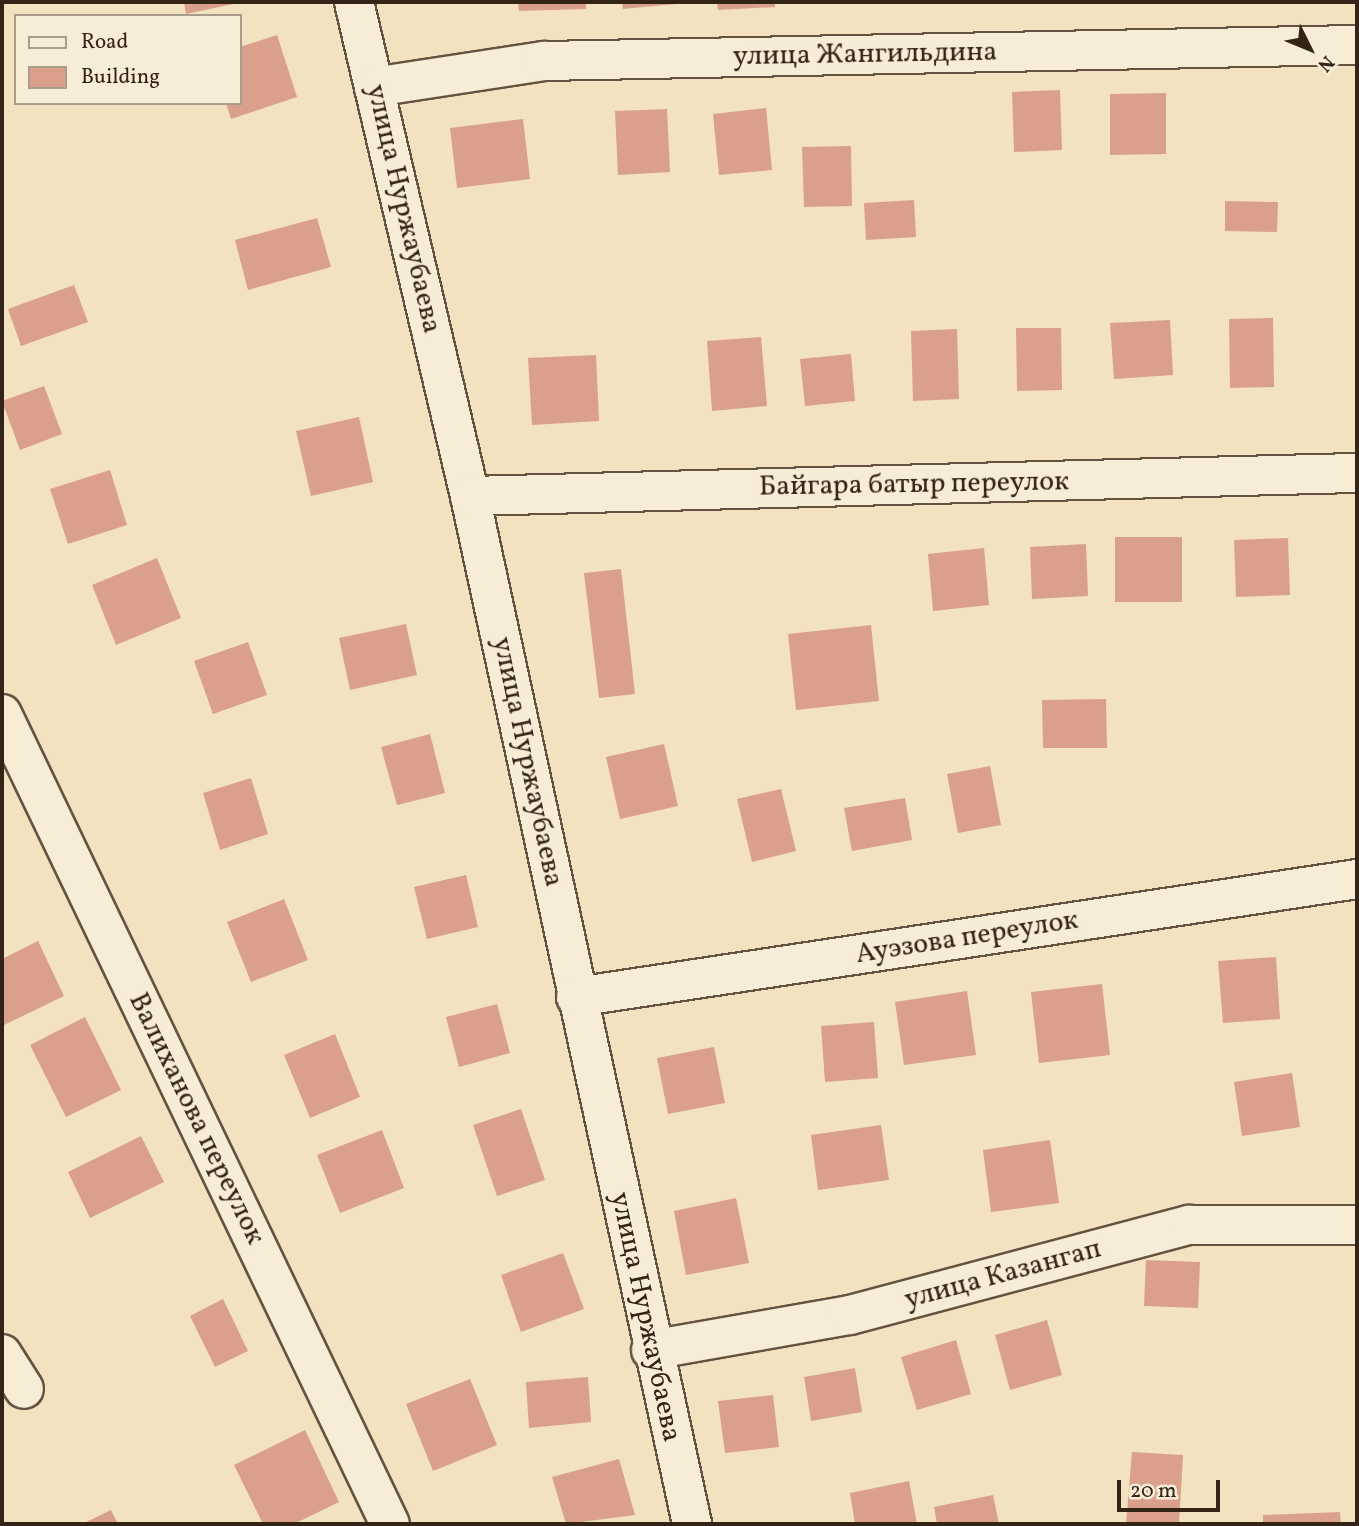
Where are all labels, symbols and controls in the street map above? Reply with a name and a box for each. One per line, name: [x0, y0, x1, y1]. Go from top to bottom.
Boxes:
legend: [14, 14, 242, 105]
north arrow: [1275, 14, 1345, 84]
text: Road: [81, 28, 128, 57]
street label: улица Жангильдина: [733, 36, 997, 74]
text: N: [1311, 49, 1340, 77]
text: Building: [81, 63, 160, 92]
street label: улица Нуржаубаева: [358, 81, 448, 337]
street label: Байгара батыр переулок: [759, 465, 1069, 505]
street label: улица Нуржаубаева: [484, 634, 570, 890]
street label: Ауэзова переулок: [853, 904, 1081, 972]
street label: Валиханова переулок: [120, 988, 272, 1250]
street label: улица Нуржаубаева: [602, 1189, 688, 1445]
street label: улица Казангап: [901, 1233, 1105, 1317]
scale bar: [1121, 1466, 1224, 1510]
text: 20 m: [1130, 1477, 1176, 1506]

